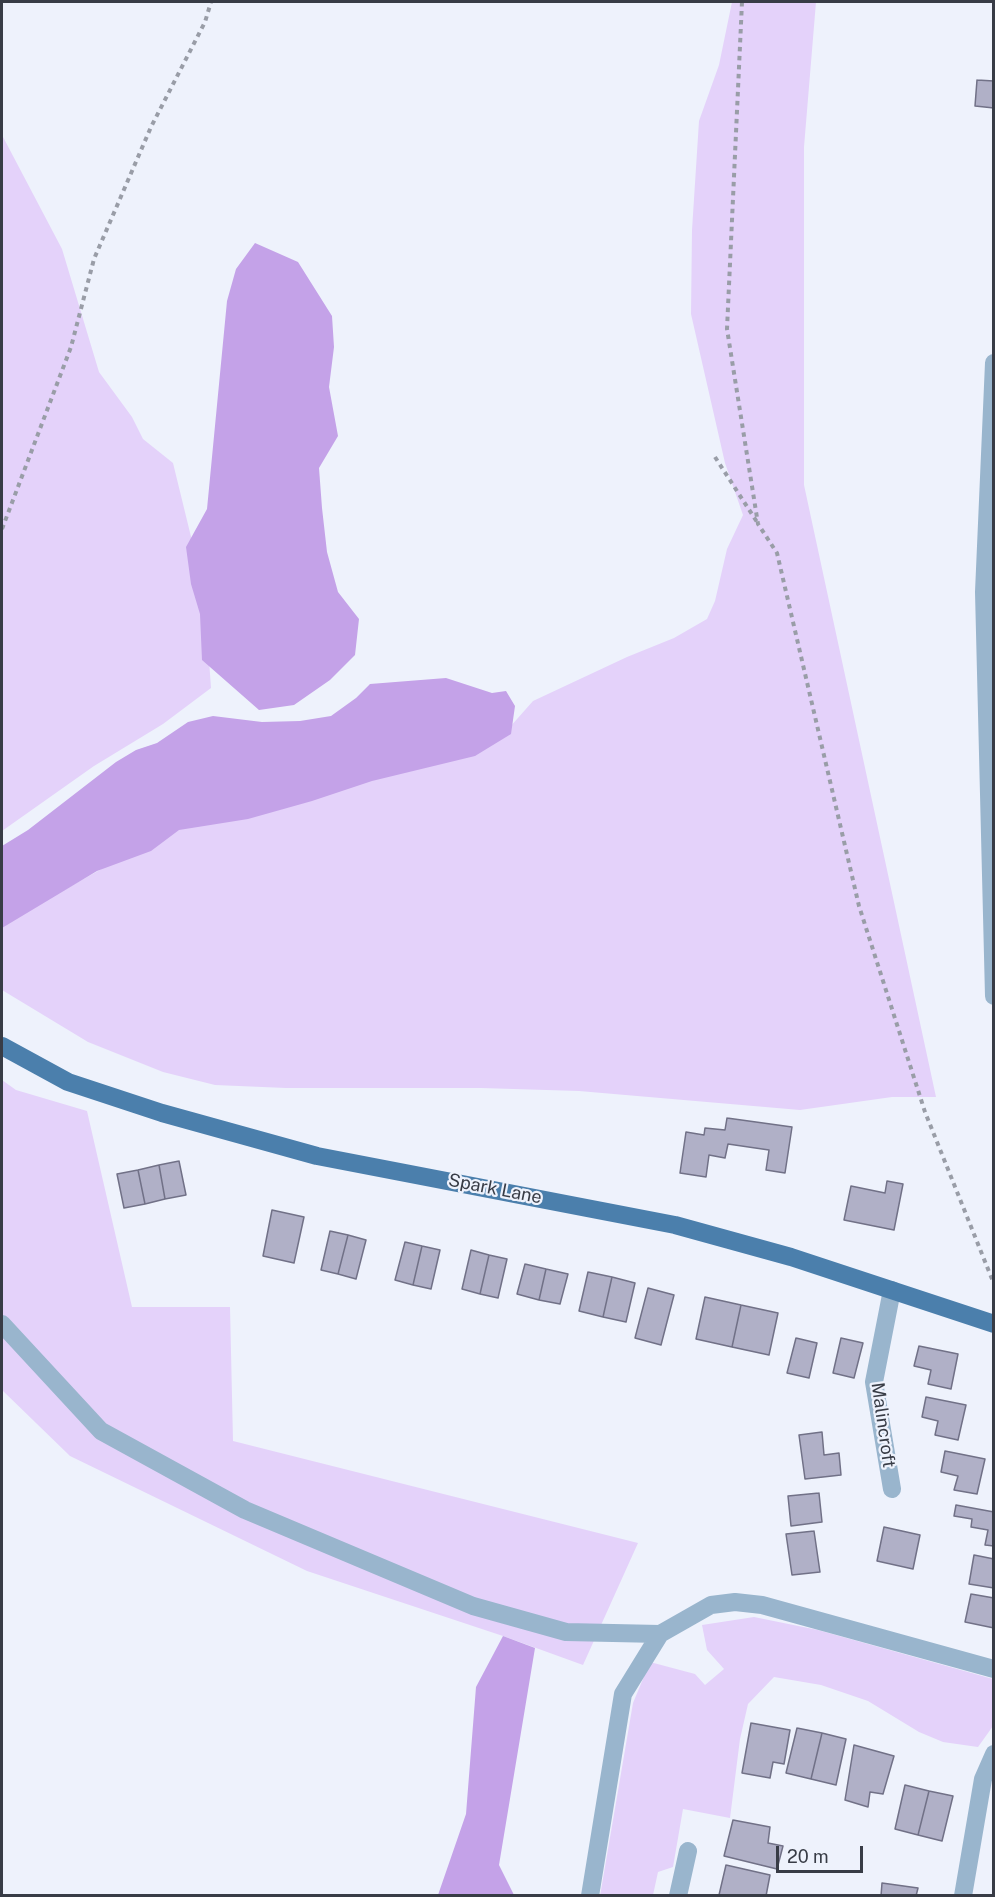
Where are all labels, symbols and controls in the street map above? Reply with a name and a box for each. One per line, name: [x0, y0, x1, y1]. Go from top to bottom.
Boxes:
street label: Spark Lane: [446, 1169, 544, 1209]
street label: Malincroft: [866, 1381, 900, 1469]
scale bar: [779, 1834, 866, 1872]
text: 20 m: [787, 1846, 829, 1867]

